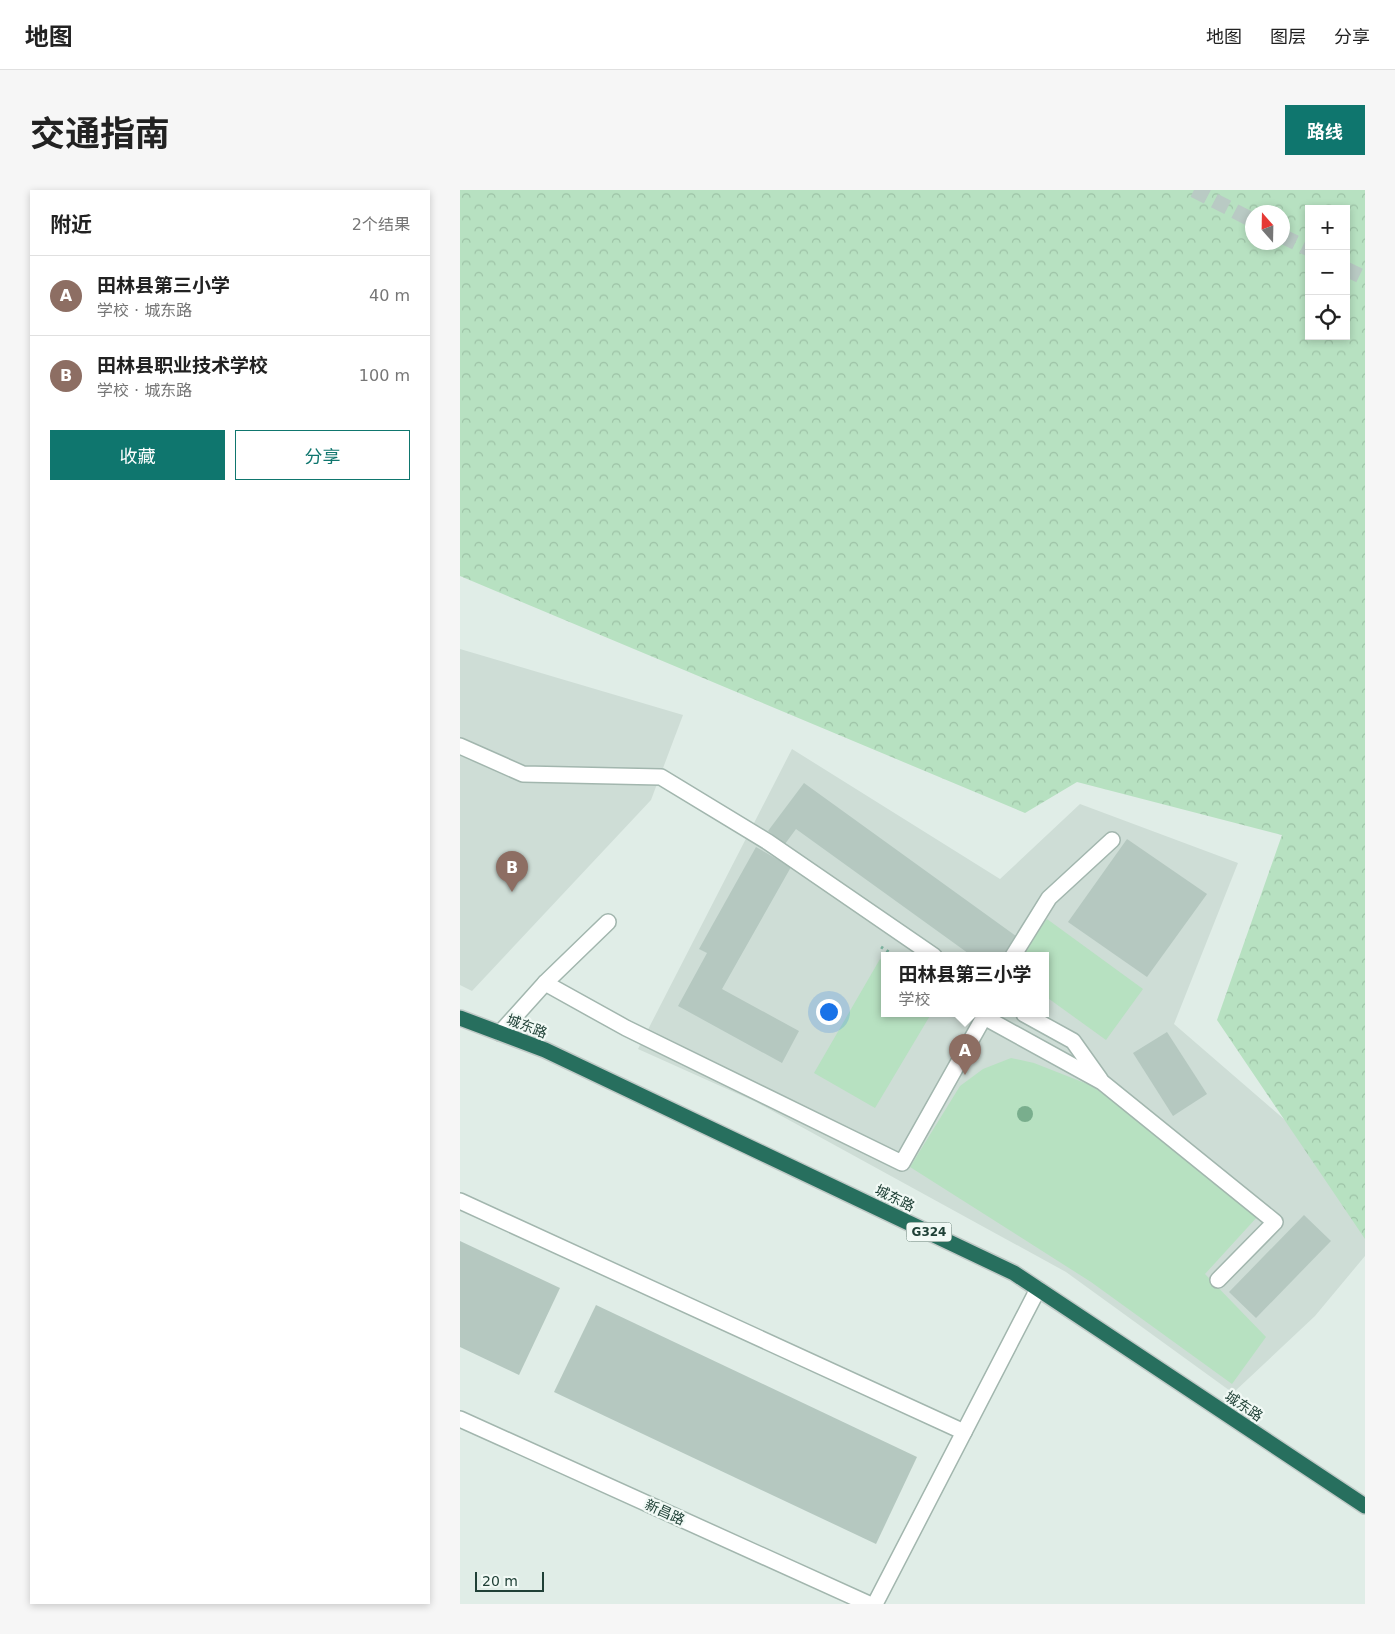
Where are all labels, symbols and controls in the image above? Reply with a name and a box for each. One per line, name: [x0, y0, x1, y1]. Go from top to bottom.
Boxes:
text: 地图: [25, 23, 73, 51]
text: 地图: [1206, 26, 1242, 47]
text: 图层: [1270, 26, 1306, 47]
text: 分享: [1334, 26, 1370, 47]
button: 路线: [1285, 105, 1365, 155]
text: 交通指南: [30, 114, 170, 154]
north arrow: [1245, 205, 1290, 250]
map controls: [1305, 205, 1350, 340]
button: +: [1305, 205, 1350, 250]
text: 附近: [50, 213, 92, 237]
text: 2个结果: [352, 215, 410, 234]
button: −: [1305, 250, 1350, 295]
text: 田林县第三小学: [97, 274, 230, 296]
text: A: [60, 286, 72, 305]
text: 40 m: [369, 286, 410, 305]
button: locate: [1305, 295, 1350, 340]
text: 学校 · 城东路: [97, 301, 192, 320]
text: 田林县职业技术学校: [97, 354, 268, 376]
text: B: [60, 366, 72, 385]
text: 100 m: [359, 366, 410, 385]
text: 学校 · 城东路: [97, 381, 192, 400]
button: 收藏: [50, 430, 225, 480]
button: 分享: [235, 430, 410, 480]
pin: B: [496, 851, 528, 892]
popup: [881, 952, 1049, 1017]
text: 田林县第三小学: [898, 963, 1032, 985]
text: 学校: [898, 990, 931, 1009]
your location: [816, 999, 842, 1025]
street label: 城东路: [505, 1011, 549, 1041]
pin: A: [949, 1034, 981, 1075]
street label: 城东路: [873, 1182, 917, 1214]
road number: G324: [906, 1222, 952, 1242]
street label: 城东路: [1222, 1388, 1266, 1424]
street label: 新昌路: [643, 1496, 687, 1528]
scale bar: [475, 1569, 544, 1592]
text: 20 m: [482, 1573, 518, 1589]

